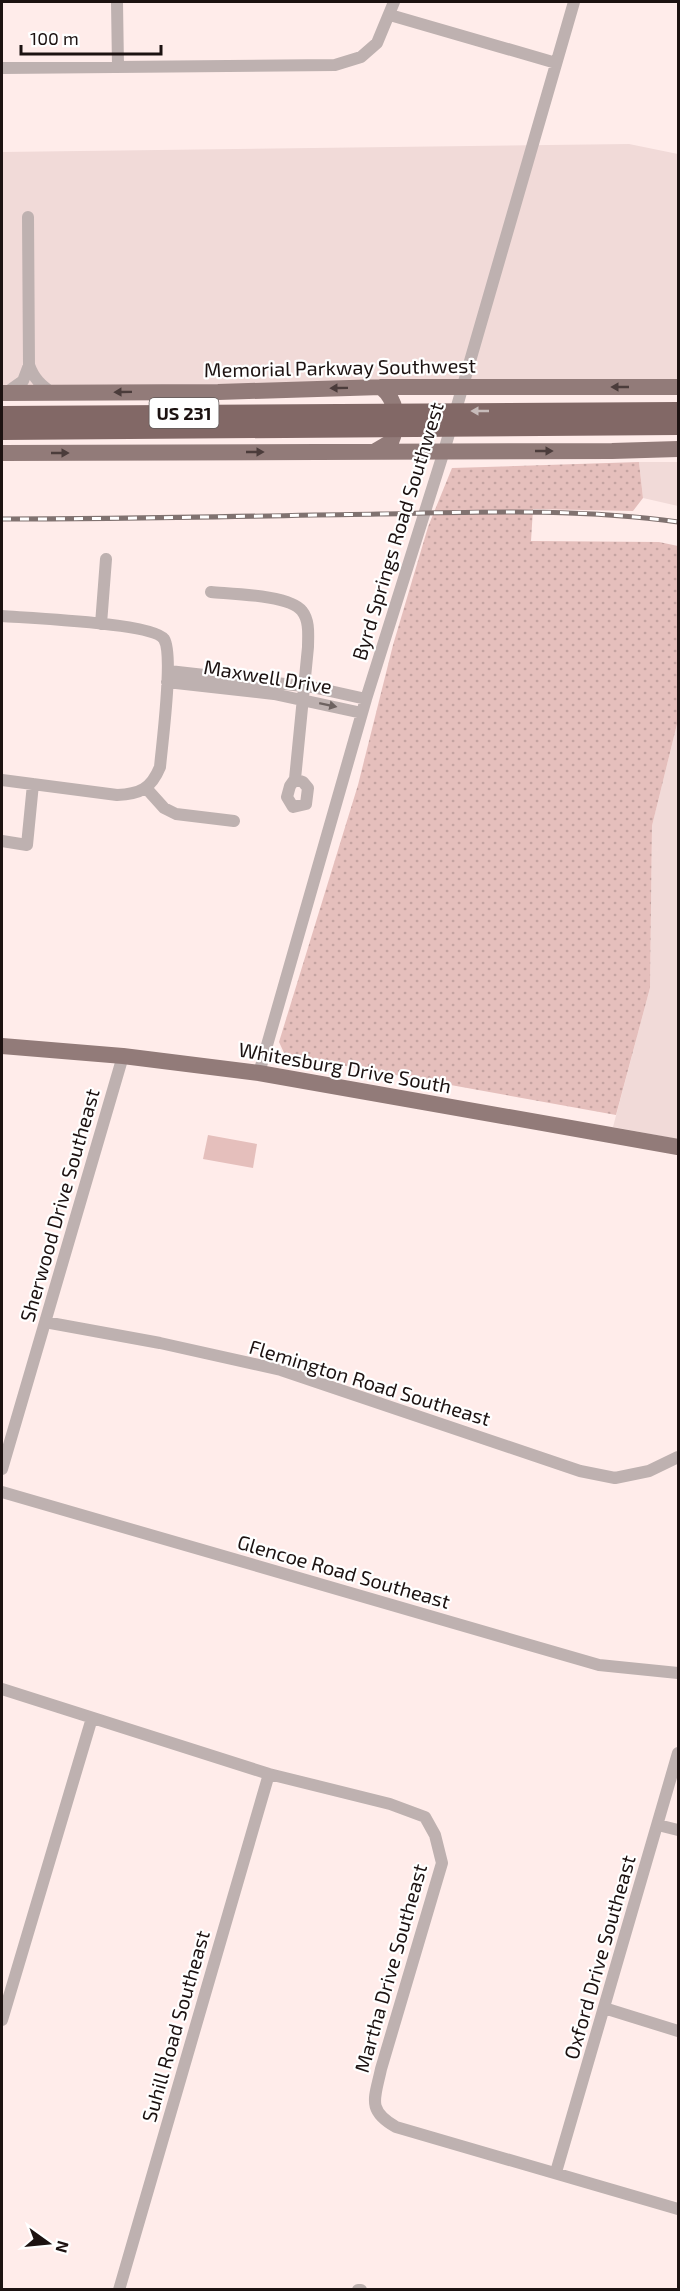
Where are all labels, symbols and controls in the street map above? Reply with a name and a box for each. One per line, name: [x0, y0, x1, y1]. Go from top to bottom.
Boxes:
scale bar: [21, 18, 160, 56]
text: 100 m: [30, 27, 79, 49]
street label: Memorial Parkway Southwest: [204, 353, 477, 381]
one-way arrow: [611, 382, 630, 392]
one-way arrow: [330, 383, 349, 393]
one-way arrow: [114, 387, 133, 397]
road number: US 231: [150, 398, 219, 428]
street label: Byrd Springs Road Southwest: [346, 399, 448, 663]
one-way arrow: [471, 406, 490, 416]
one-way arrow: [535, 446, 554, 456]
one-way arrow: [245, 447, 264, 457]
one-way arrow: [50, 448, 69, 458]
street label: Maxwell Drive: [202, 654, 334, 698]
one-way arrow: [319, 701, 338, 710]
street label: Whitesburg Drive South: [237, 1036, 453, 1098]
street label: Sherwood Drive Southeast: [14, 1085, 104, 1324]
street label: Flemington Road Southeast: [246, 1334, 494, 1430]
street label: Glencoe Road Southeast: [235, 1529, 454, 1613]
street label: Oxford Drive Southeast: [558, 1852, 640, 2062]
street label: Martha Drive Southeast: [349, 1861, 431, 2075]
street label: Suhill Road Southeast: [136, 1927, 214, 2125]
north arrow: [18, 2213, 78, 2273]
text: N: [52, 2239, 74, 2255]

